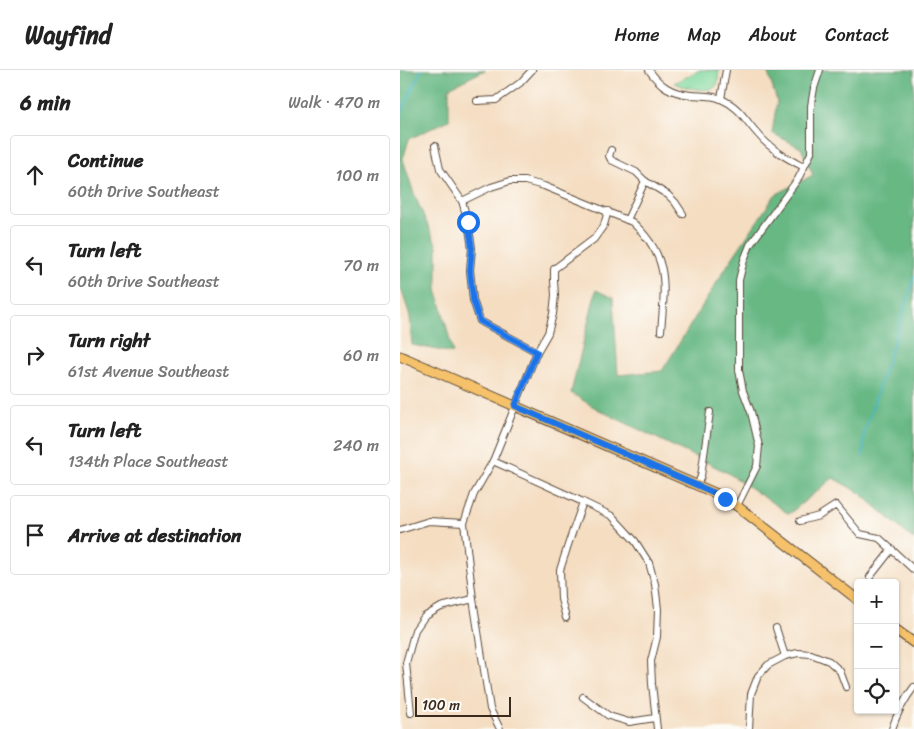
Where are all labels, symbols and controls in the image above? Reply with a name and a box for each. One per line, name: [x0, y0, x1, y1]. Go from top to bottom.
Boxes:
text: Wayfind: [25, 14, 111, 56]
text: Home: [615, 19, 660, 51]
text: Map: [688, 19, 721, 51]
text: About: [749, 19, 797, 51]
text: Contact: [825, 19, 889, 51]
text: 6 min: [20, 84, 71, 122]
text: Walk · 470 m: [288, 88, 380, 117]
text: Continue: [68, 144, 144, 177]
icon: ahead: [21, 161, 49, 189]
text: 100 m: [335, 161, 379, 190]
text: 60th Drive Southeast: [68, 177, 220, 206]
route start: [457, 211, 480, 234]
text: Turn left: [68, 234, 141, 267]
icon: left: [21, 251, 49, 279]
text: 70 m: [343, 251, 379, 280]
text: 60th Drive Southeast: [68, 267, 220, 296]
text: Turn right: [68, 324, 150, 357]
icon: right: [21, 341, 49, 369]
text: 60 m: [343, 341, 379, 370]
text: 61st Avenue Southeast: [68, 357, 229, 386]
text: Turn left: [68, 414, 141, 447]
icon: left: [21, 431, 49, 459]
text: 240 m: [333, 431, 379, 460]
text: 134th Place Southeast: [68, 447, 228, 476]
route end: [714, 488, 737, 511]
text: Arrive at destination: [68, 519, 241, 552]
icon: arrive: [21, 521, 49, 549]
map controls: [854, 579, 899, 714]
button: +: [854, 579, 899, 624]
button: −: [854, 624, 899, 669]
button: locate: [854, 669, 899, 714]
text: 100 m: [422, 693, 460, 718]
scale bar: [415, 694, 511, 717]

